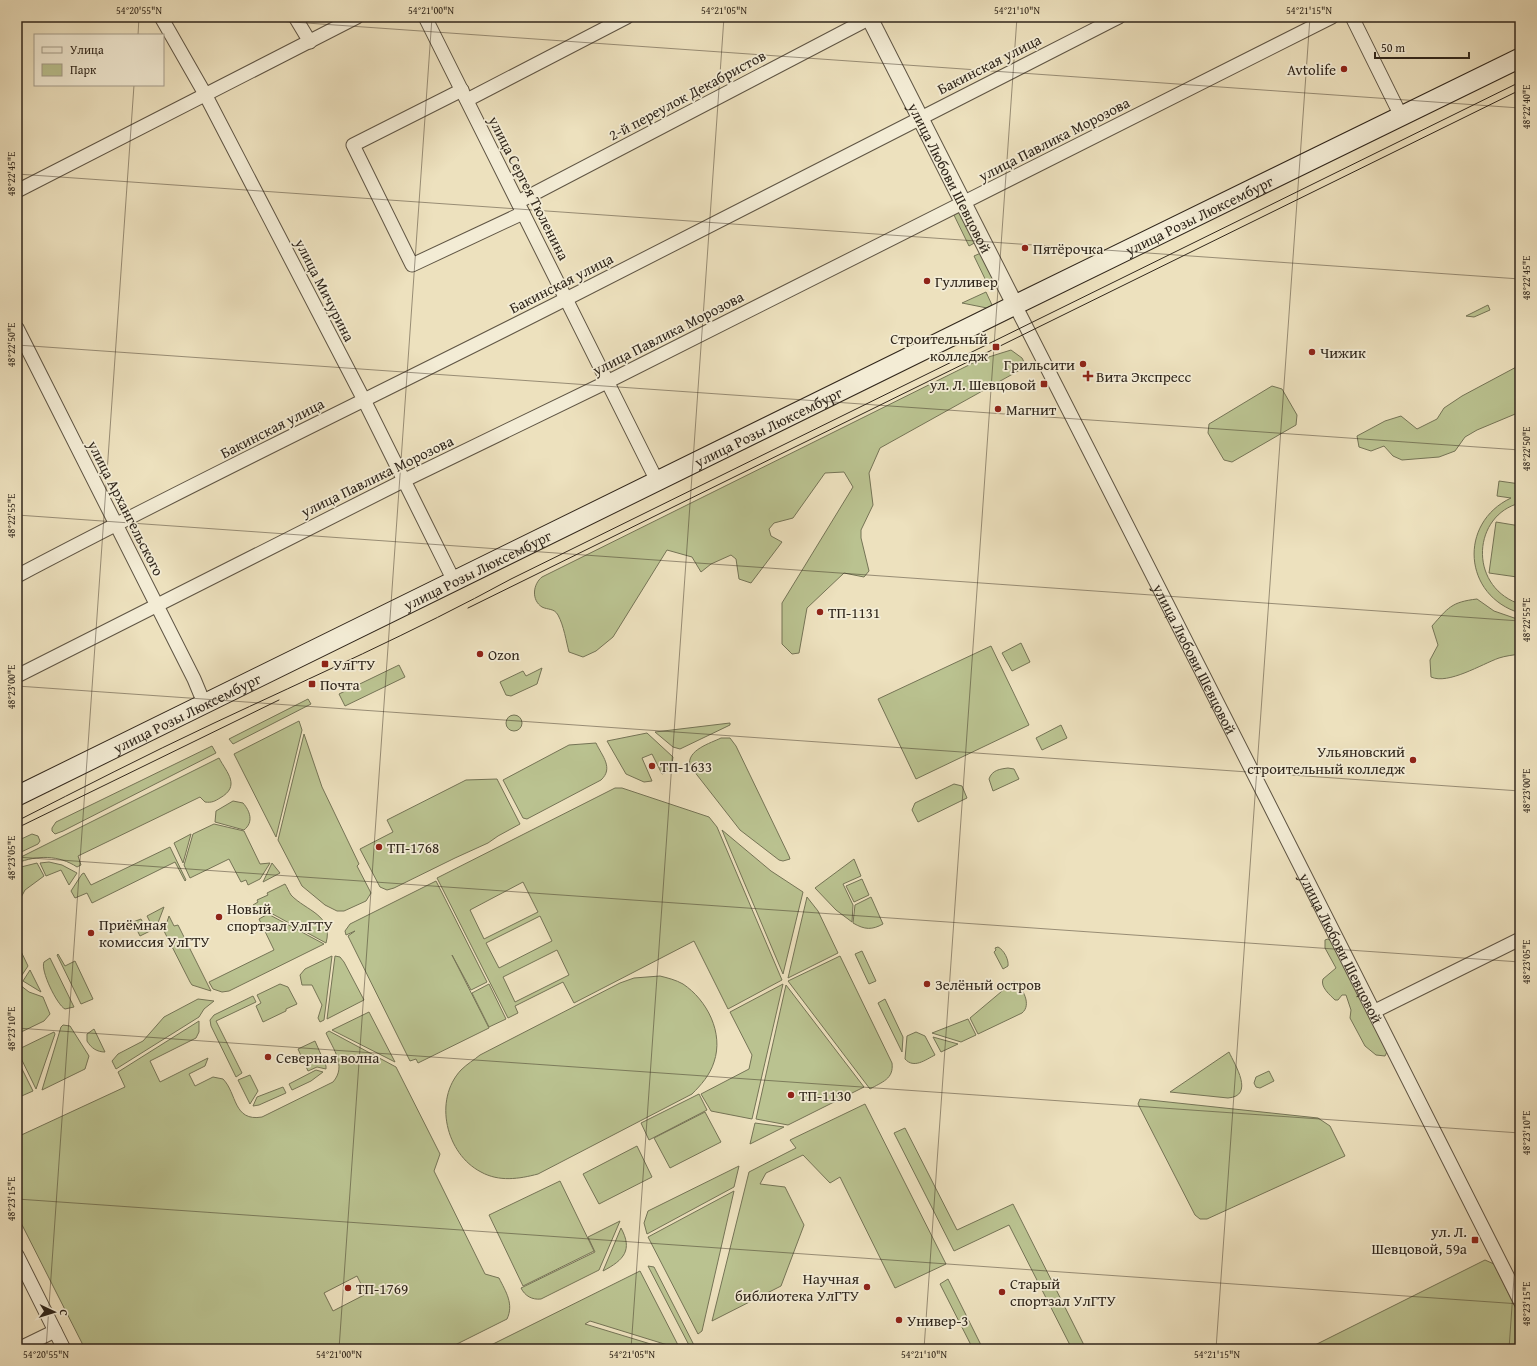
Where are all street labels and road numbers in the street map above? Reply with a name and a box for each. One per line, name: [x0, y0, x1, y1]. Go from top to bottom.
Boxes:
street label: Бакинская улица: [933, 28, 1045, 99]
street label: 2-й переулок Декабристов: [605, 45, 769, 145]
street label: улица Павлика Морозова: [974, 91, 1134, 187]
street label: улица Любови Шевцовой: [903, 98, 997, 256]
street label: улица Сергея Тюленина: [483, 111, 575, 265]
street label: улица Розы Люксембург: [1120, 170, 1277, 261]
street label: улица Мичурина: [290, 234, 360, 346]
street label: Бакинская улица: [505, 247, 617, 318]
street label: улица Павлика Морозова: [588, 285, 748, 381]
street label: улица Розы Люксембург: [690, 381, 846, 472]
street label: Бакинская улица: [216, 392, 328, 463]
street label: улица Павлика Морозова: [296, 430, 458, 523]
street label: улица Архангельского: [82, 436, 169, 580]
street label: улица Розы Люксембург: [399, 524, 555, 615]
street label: улица Любови Шевцовой: [1148, 579, 1242, 738]
street label: улица Розы Люксембург: [108, 667, 265, 758]
street label: улица Любови Шевцовой: [1294, 868, 1388, 1027]

